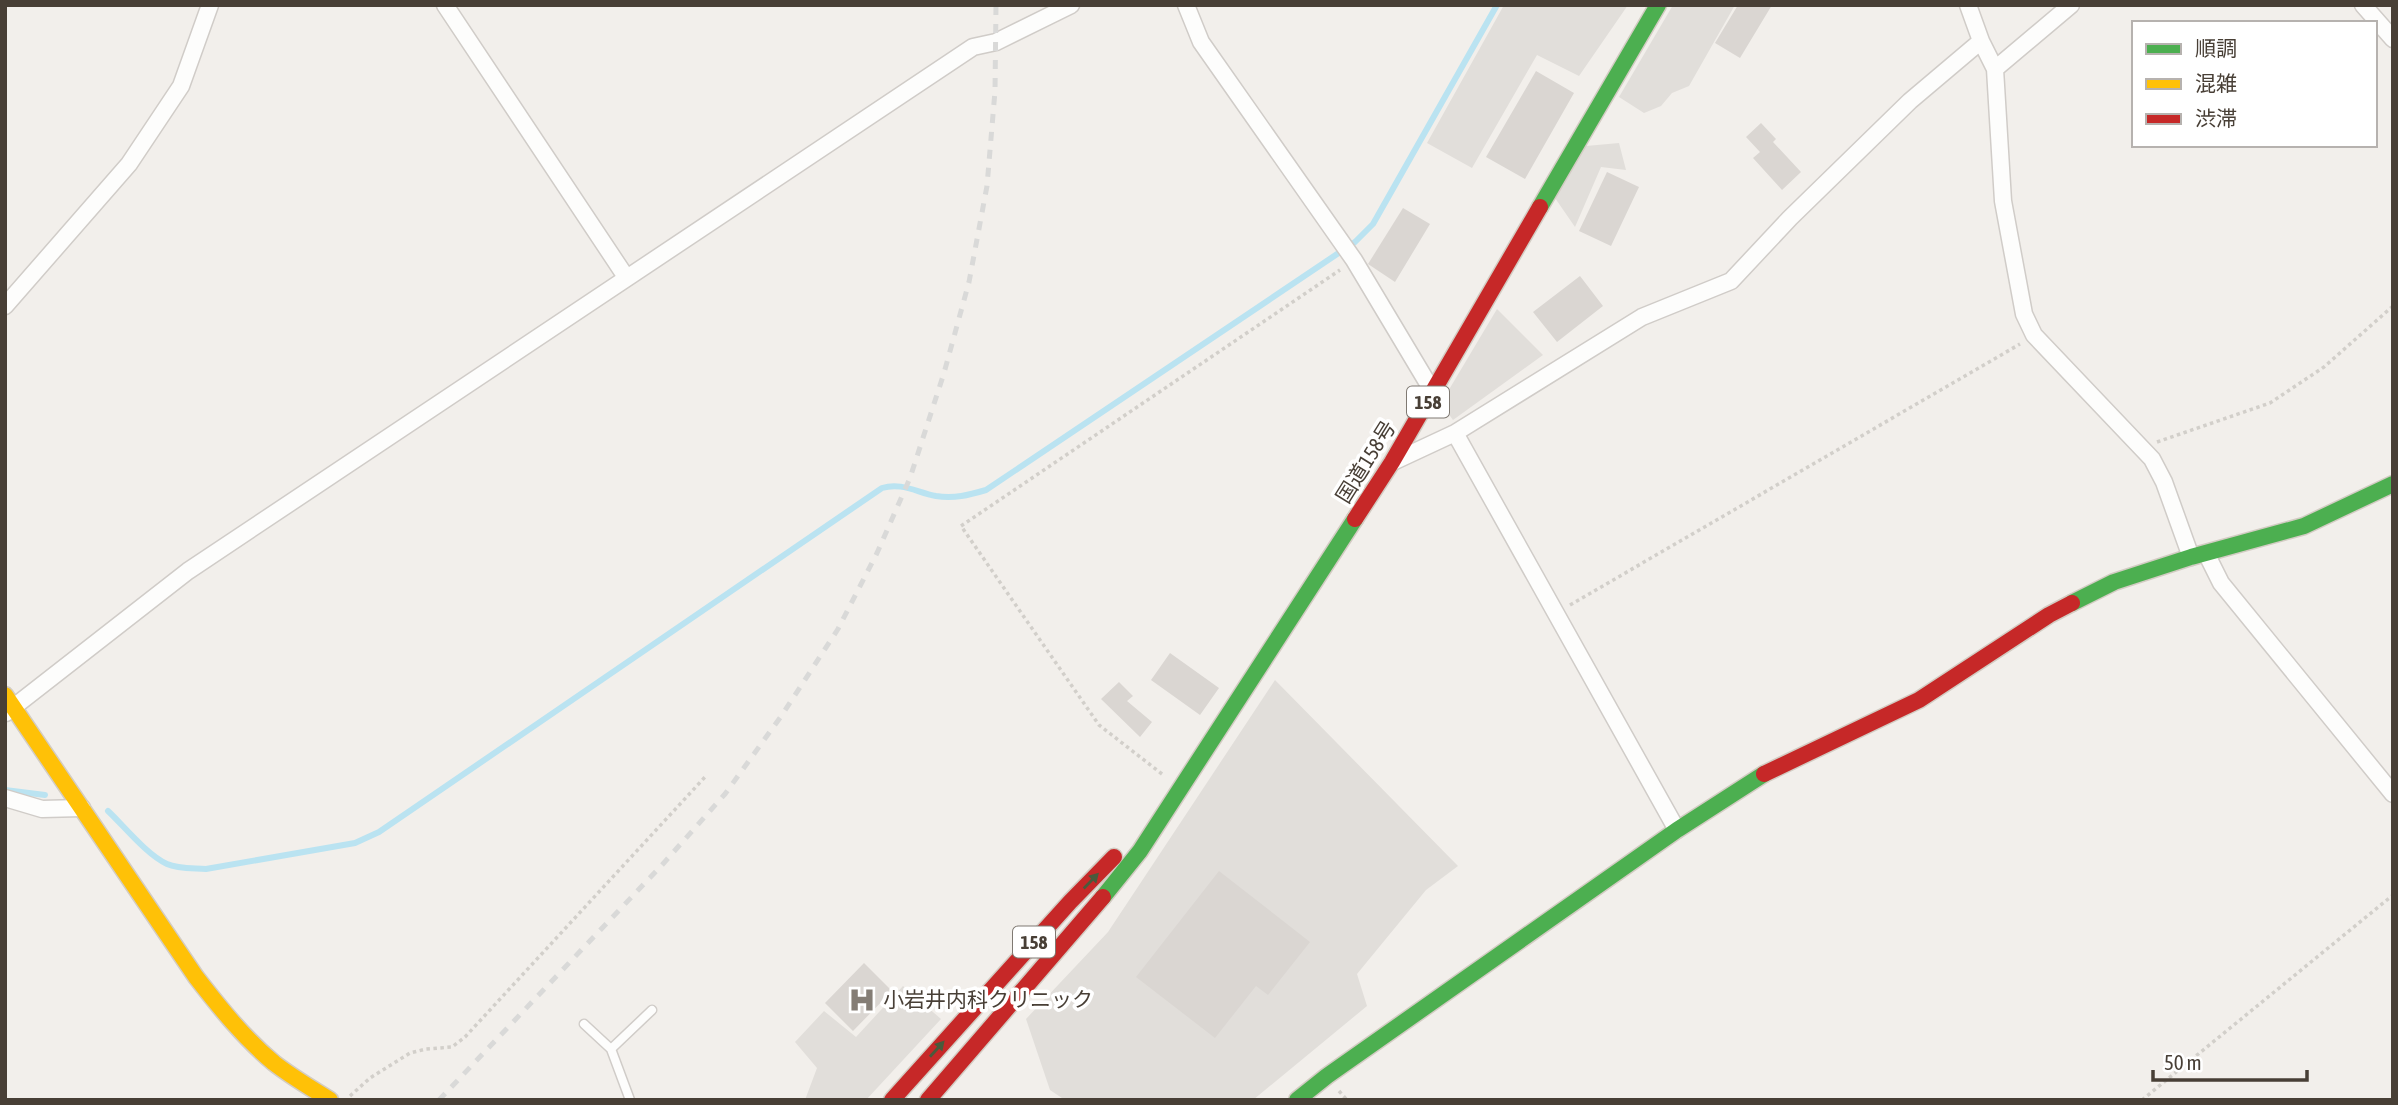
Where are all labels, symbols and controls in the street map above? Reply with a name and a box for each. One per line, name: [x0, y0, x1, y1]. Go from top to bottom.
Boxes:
legend: [2132, 21, 2377, 147]
text: 順調: [2195, 36, 2237, 60]
text: 混雑: [2195, 71, 2237, 95]
text: 渋滞: [2195, 106, 2237, 130]
road number: 158: [1407, 386, 1449, 418]
street label: 国道158号: [1330, 416, 1400, 507]
one-way arrow: [1082, 873, 1098, 890]
road number: 158: [1013, 926, 1055, 958]
hospital icon: 小岩井内科クリニック: [847, 985, 877, 1015]
place label: 小岩井内科クリニック: [883, 987, 1093, 1011]
scale bar: [2153, 1038, 2307, 1082]
one-way arrow: [929, 1040, 945, 1058]
text: 50 m: [2164, 1050, 2202, 1074]

